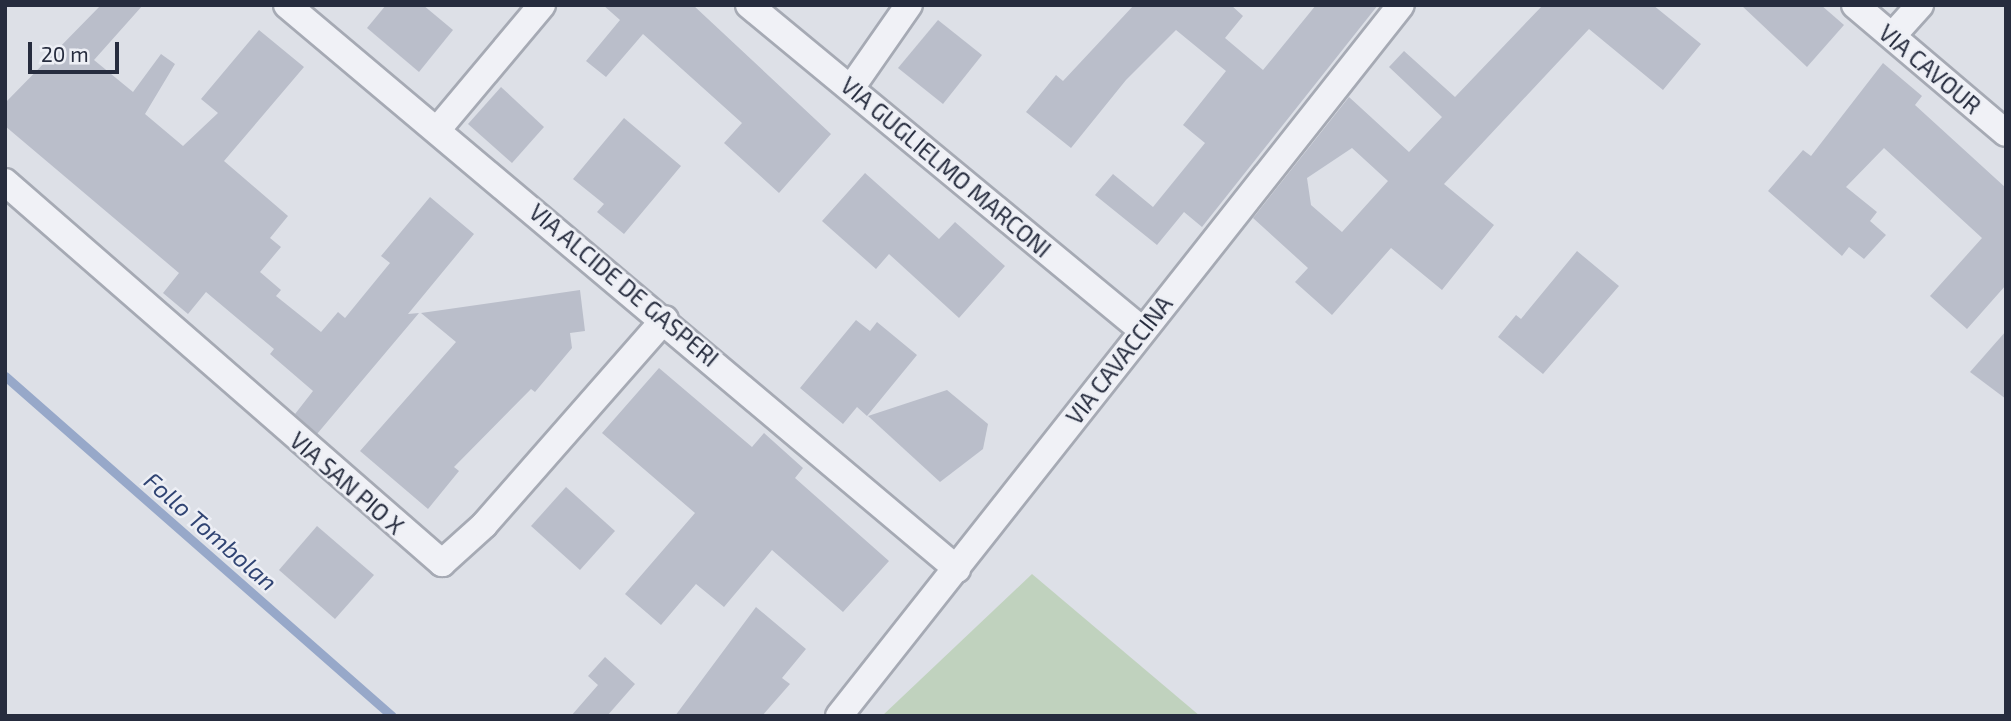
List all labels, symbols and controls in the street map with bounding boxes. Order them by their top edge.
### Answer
street label: VIA CAVOUR [1873,18,1987,120]
scale bar [32,28,122,72]
text: 20 m [41,41,89,66]
street label: VIA GUGLIELMO MARCONI [835,71,1057,263]
street label: VIA ALCIDE DE GASPERI [523,198,725,372]
street label: VIA CAVACCINA [1060,290,1178,430]
street label: VIA SAN PIO X [284,426,410,540]
water label: Follo Tombolan [139,465,283,597]

